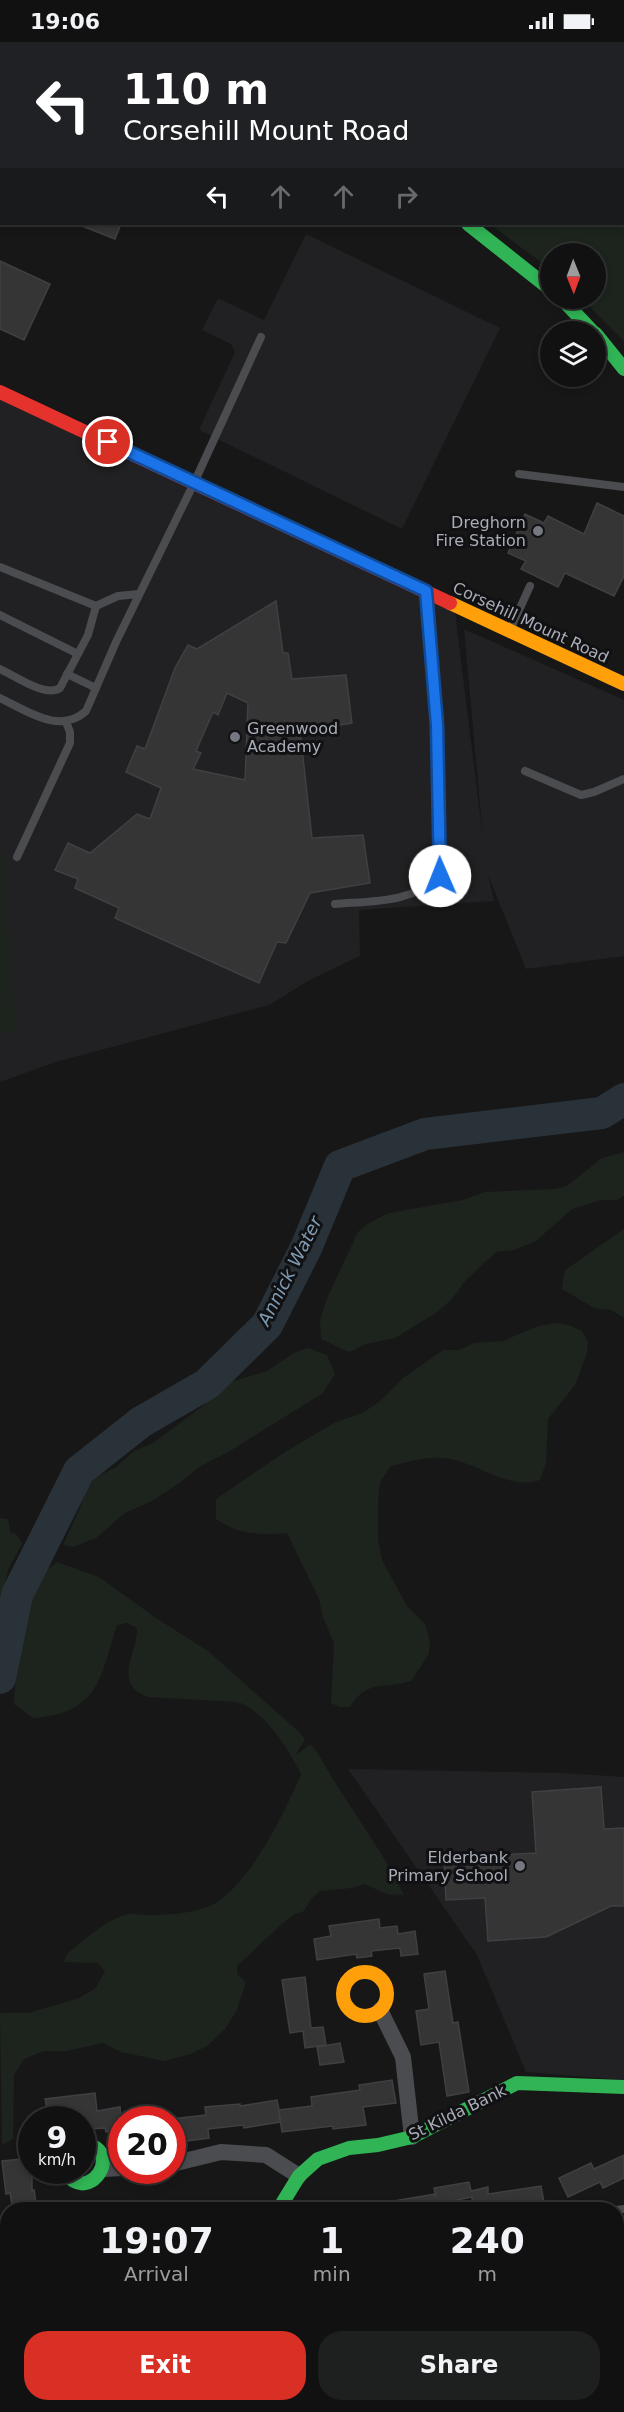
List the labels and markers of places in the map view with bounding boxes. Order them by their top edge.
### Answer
pin [82,416,133,467]
place label: Dreghorn Fire Station [435,513,526,550]
marker: Dreghorn Fire Station [531,524,545,538]
place label: Greenwood Academy [247,719,338,756]
marker: Greenwood Academy [228,730,242,744]
place label: Elderbank Primary School [388,1848,509,1885]
marker: Elderbank Primary School [513,1859,527,1873]

